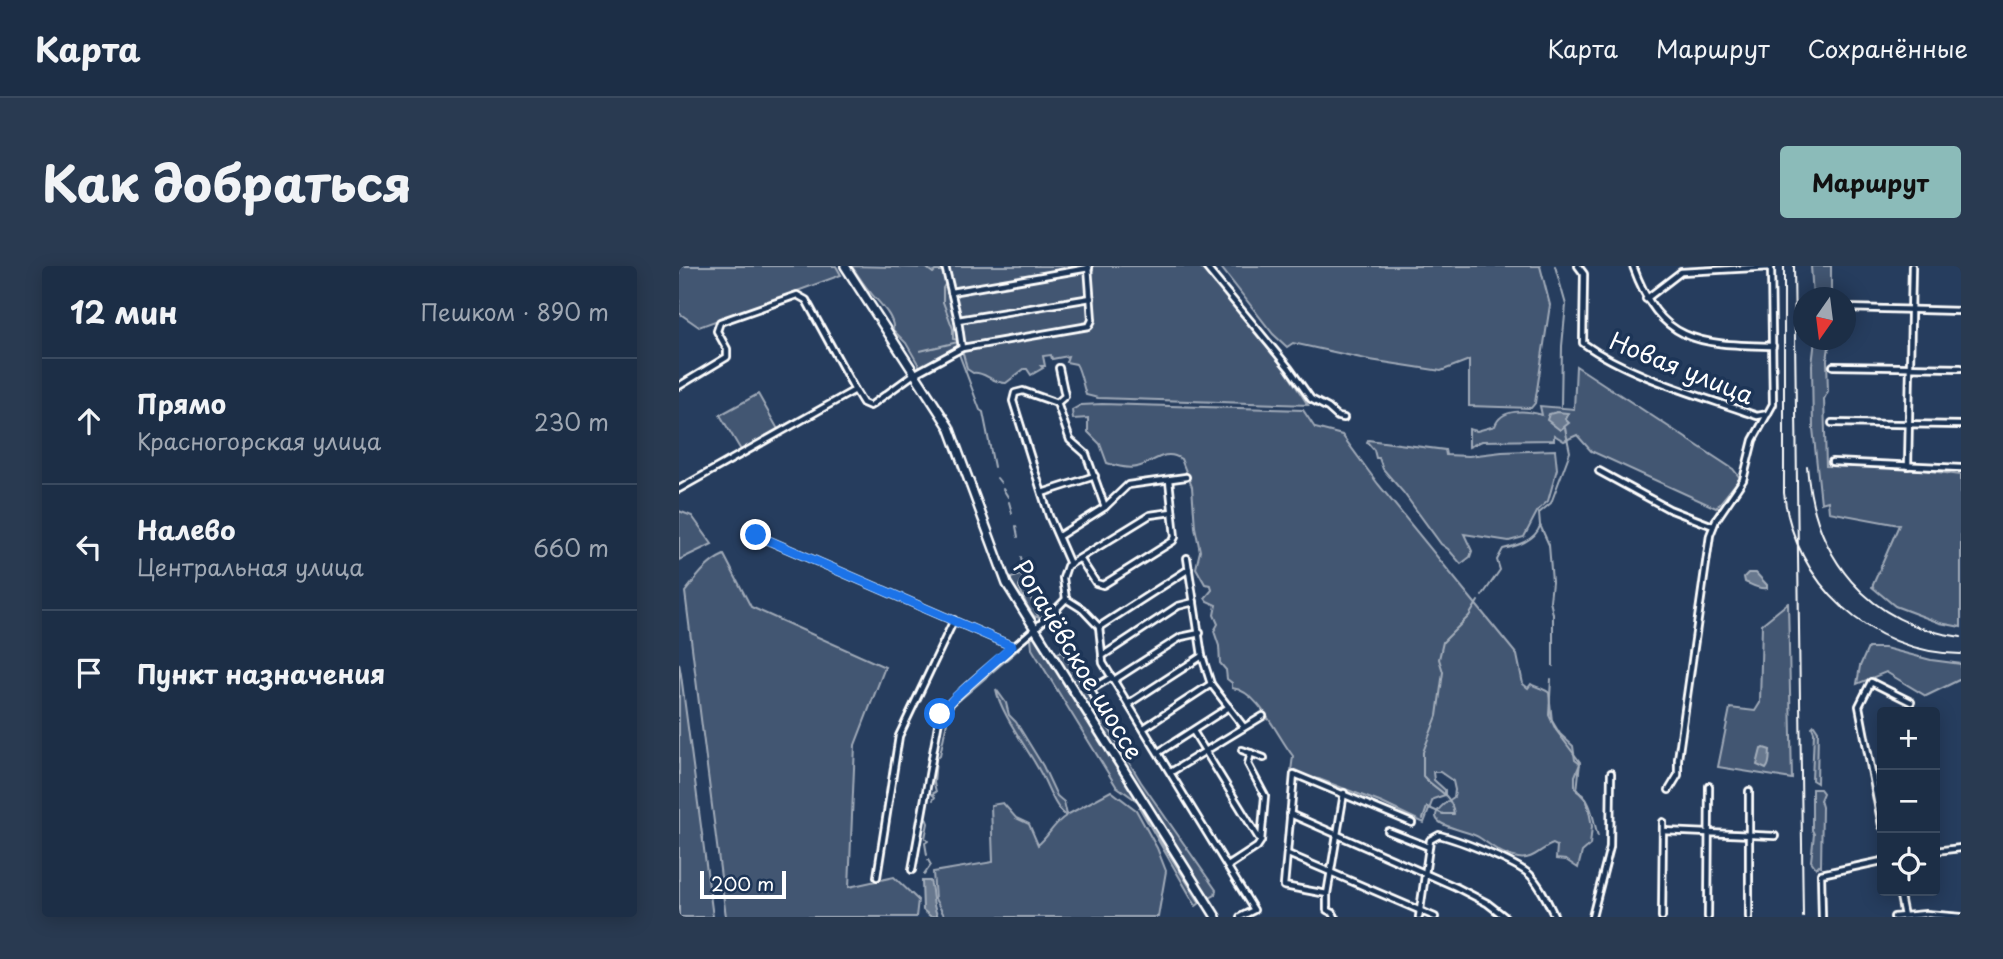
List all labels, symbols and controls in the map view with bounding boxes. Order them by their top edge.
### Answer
text: Карта [35,23,141,73]
text: Карта [1547,30,1618,66]
text: Маршрут [1656,30,1770,66]
text: Сохранённые [1808,30,1968,66]
text: Как добраться [42,145,412,219]
button: Маршрут [1780,146,1961,218]
north arrow [1793,287,1856,350]
text: 12 мин [70,289,178,334]
text: Пешком · 890 m [420,294,609,329]
street label: Новая улица [1604,322,1760,412]
text: Прямо [137,384,226,423]
icon: ahead [70,402,108,440]
text: 230 m [534,404,609,439]
text: Красногорская улица [137,423,381,458]
text: Налево [137,510,235,549]
route end [740,519,771,550]
icon: left [70,528,108,566]
text: 660 m [533,530,609,565]
text: Центральная улица [137,549,364,584]
street label: Рогачёвское шоссе [1005,552,1153,766]
icon: arrive [70,654,108,692]
text: Пункт назначения [137,654,385,693]
route start [924,698,955,729]
map controls [1877,707,1940,896]
button: + [1877,707,1940,770]
button: − [1877,770,1940,833]
button: locate [1877,833,1940,896]
scale bar [700,868,786,900]
text: 200 m [711,869,774,897]

